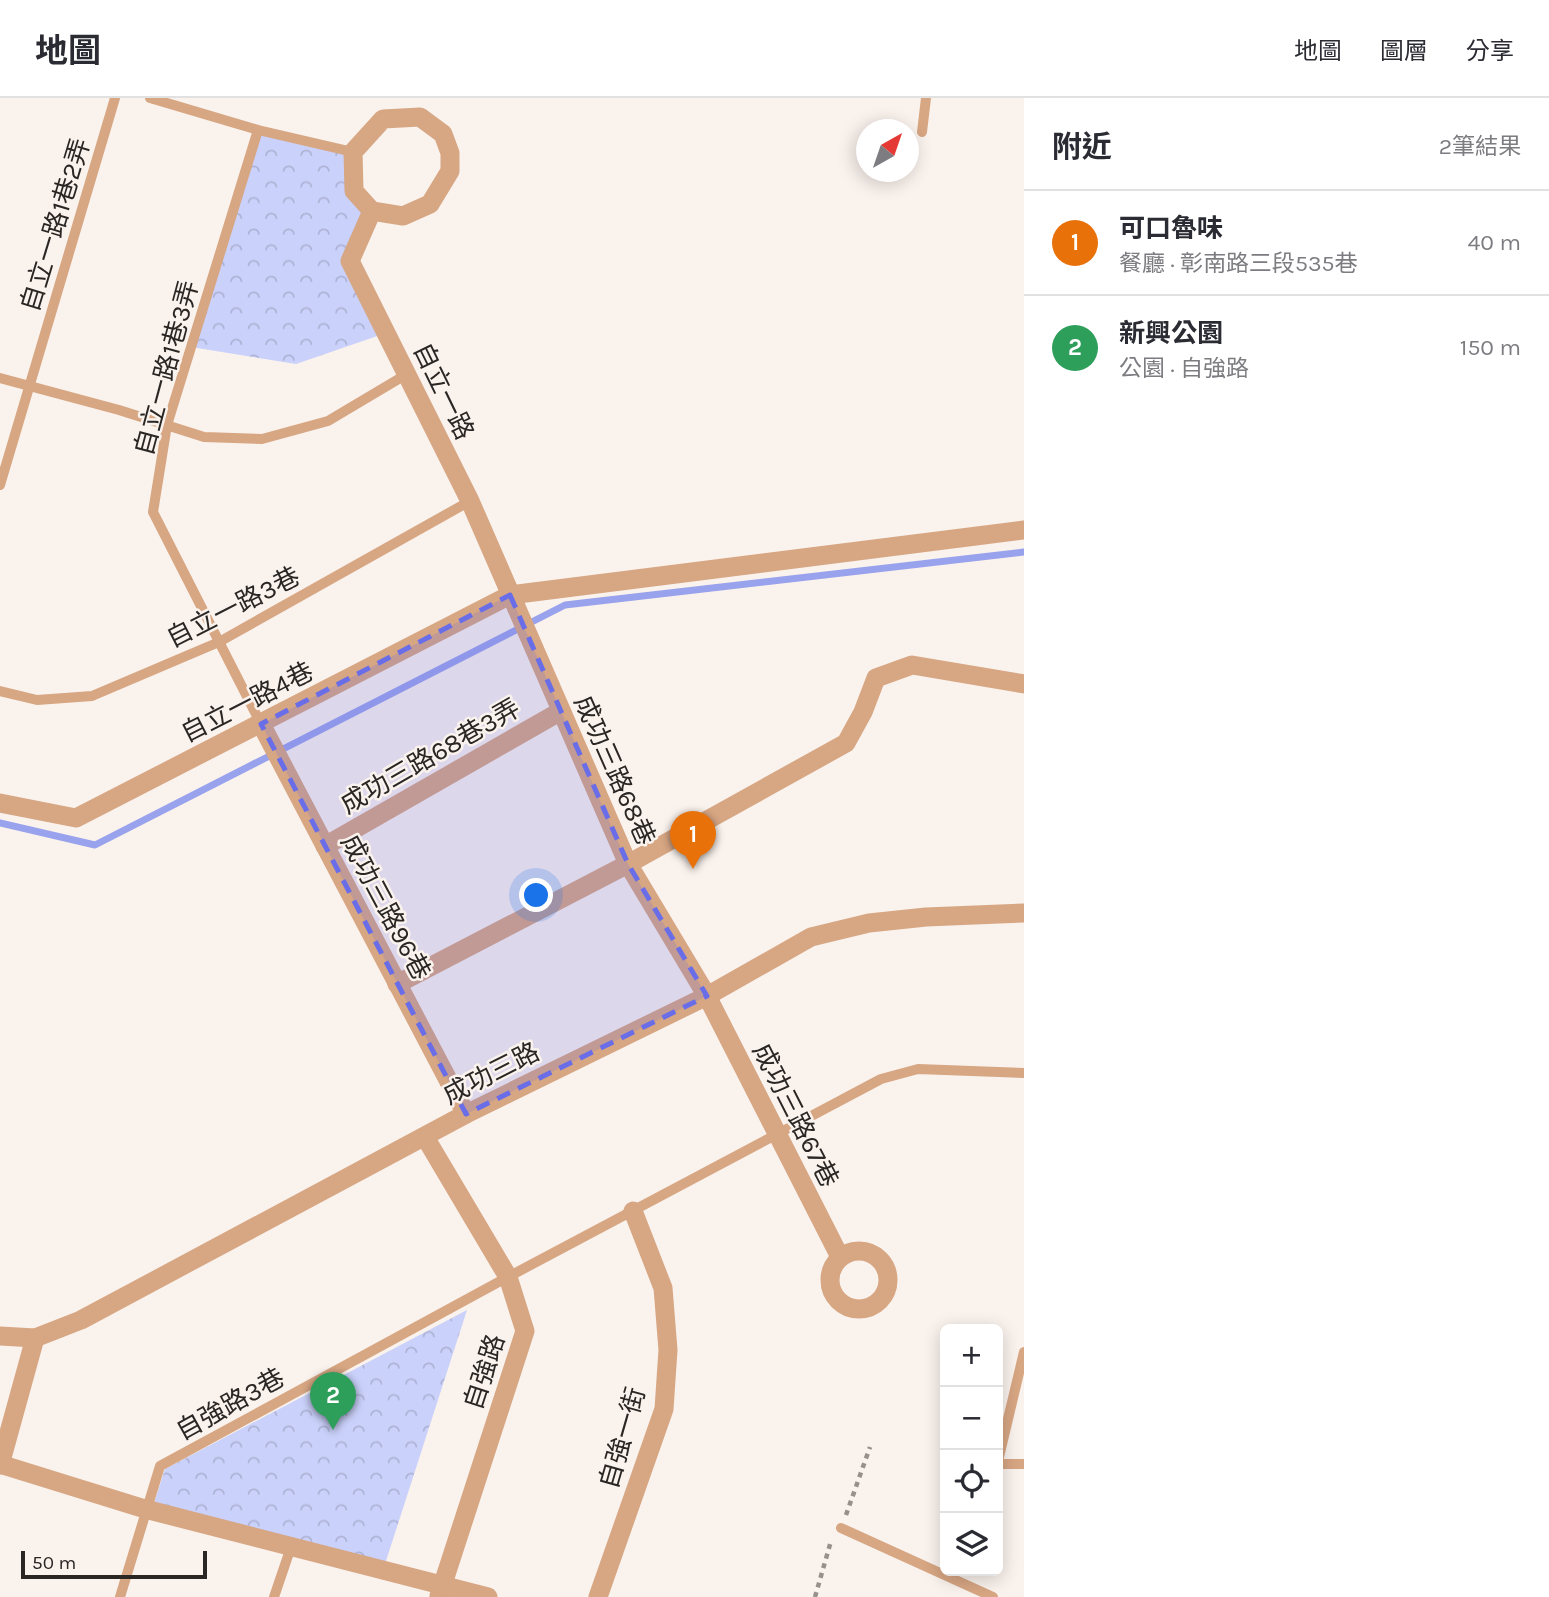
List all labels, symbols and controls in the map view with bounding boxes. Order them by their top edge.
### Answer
text: 地圖 [35,32,101,70]
text: 地圖 [1294,37,1342,65]
text: 圖層 [1380,37,1428,65]
text: 分享 [1466,37,1514,65]
north arrow [856,119,919,182]
text: 附近 [1052,129,1112,165]
text: 2筆結果 [1439,133,1521,160]
street label: 自立一路1巷2弄 [14,135,97,316]
text: 可口魯味 [1119,213,1223,244]
text: 1 [1071,229,1079,256]
text: 40 m [1468,229,1521,256]
text: 餐廳 · 彰南路三段535巷 [1119,250,1358,277]
street label: 自立一路1巷3弄 [128,277,205,459]
text: 新興公園 [1119,318,1223,349]
text: 2 [1068,334,1082,361]
text: 150 m [1460,334,1521,361]
street label: 自立一路 [407,338,480,445]
text: 公園 · 自強路 [1119,355,1249,382]
street label: 自立一路3巷 [161,561,305,654]
street label: 自立一路4巷 [176,656,319,749]
street label: 成功三路68巷 [568,690,661,850]
street label: 成功三路68巷3弄 [335,692,526,820]
pin: 1 [670,811,716,869]
street label: 成功三路96巷 [334,829,437,985]
your location [519,878,553,912]
street label: 成功三路 [438,1036,545,1111]
street label: 成功三路67巷 [746,1038,845,1192]
map controls [940,1324,1003,1576]
button: + [940,1324,1003,1387]
street label: 自強路 [458,1330,511,1414]
street label: 自強路3巷 [171,1362,290,1447]
pin: 2 [310,1372,356,1430]
street label: 自強一街 [593,1384,652,1492]
button: − [940,1387,1003,1450]
button: locate [940,1450,1003,1513]
button: layers [940,1513,1003,1576]
scale bar [21,1548,206,1580]
text: 50 m [32,1552,76,1574]

